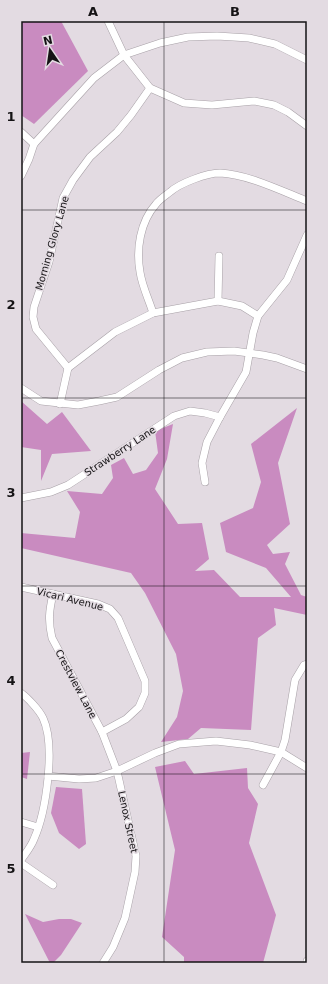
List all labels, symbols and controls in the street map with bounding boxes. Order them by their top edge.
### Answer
text: A [88,4,98,19]
text: B [230,4,240,19]
north arrow [30,30,70,70]
text: N [42,33,54,48]
text: 1 [6,109,16,124]
street label: Morning Glory Lane [33,195,71,291]
text: 2 [6,297,16,312]
street label: Strawberry Lane [82,424,158,478]
text: 3 [6,485,16,500]
street label: Vicari Avenue [36,585,104,613]
street label: Crestview Lane [53,648,99,720]
text: 4 [6,673,16,688]
street label: Lenox Street [116,790,140,854]
text: 5 [6,861,16,876]

